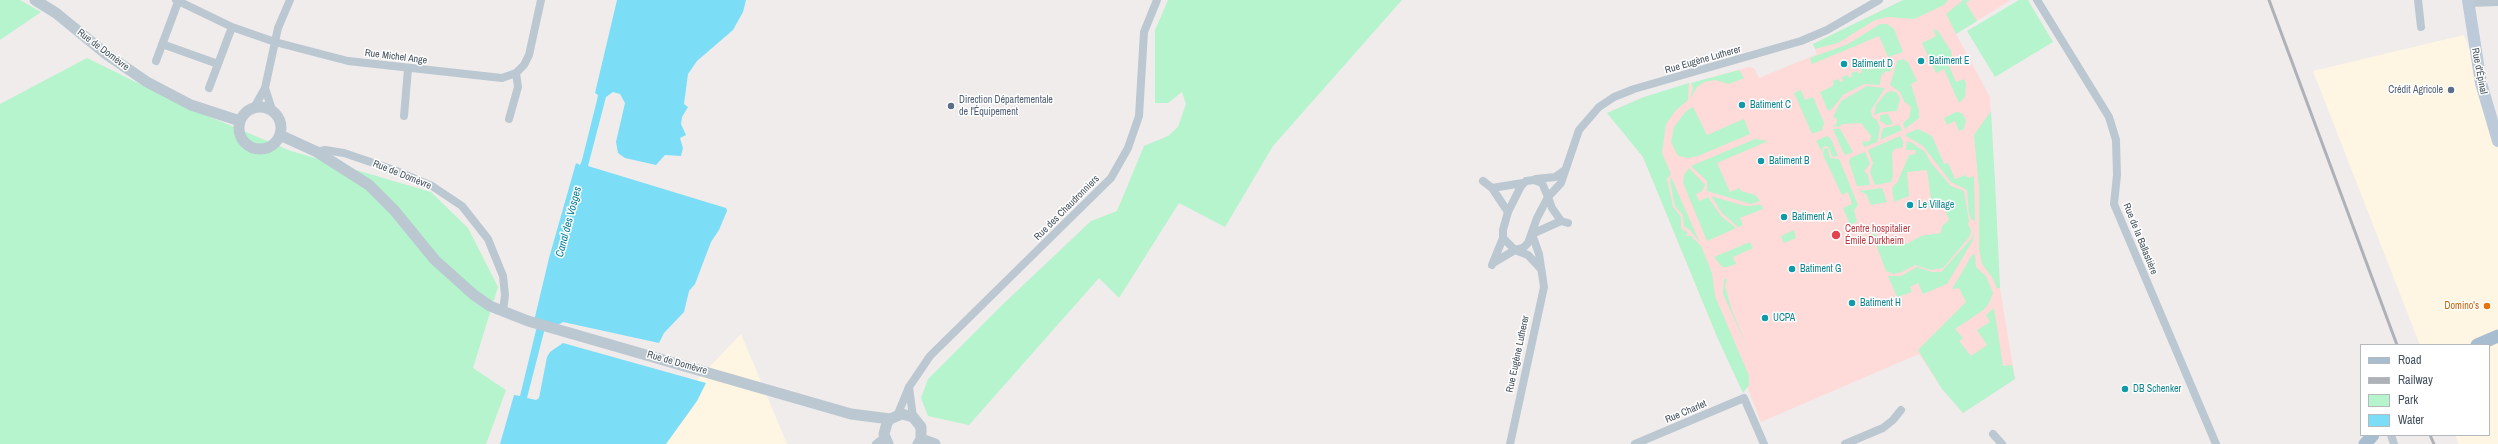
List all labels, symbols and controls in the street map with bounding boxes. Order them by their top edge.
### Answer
street label: Rue de Domèvre [75,27,131,73]
street label: Rue Eugène Lutherer [1664,43,1742,77]
street label: Rue Michel Ange [364,47,428,67]
street label: Rue d'Épinal [2469,47,2489,95]
place label: Batiment E [1929,55,1970,67]
marker: Batiment E [1916,56,1926,66]
place label: Batiment D [1852,58,1893,70]
marker: Batiment D [1839,59,1849,69]
place label: Crédit Agricole [2388,84,2443,96]
marker: Crédit Agricole [2446,85,2456,95]
place label: Direction Départementale de l'Équipement [959,94,1053,118]
place label: Batiment C [1750,99,1791,111]
marker: Batiment C [1737,100,1747,110]
marker: Direction Départementale de l'Équipement [946,101,956,111]
place label: Batiment B [1769,155,1810,167]
marker: Batiment B [1756,156,1766,166]
street label: Rue de Domèvre [371,158,433,192]
street label: Rue des Chaudronniers [1032,173,1102,243]
water label: Canal des Vosges [553,185,585,259]
place label: Le Village [1918,199,1954,211]
marker: Le Village [1905,200,1915,210]
street label: Rue de la Ballastière [2120,201,2160,277]
place label: Batiment A [1792,211,1833,223]
marker: Batiment A [1779,212,1789,222]
place label: Centre hospitalier Émile Durkheim [1845,223,1910,246]
marker: Centre hospitalier Émile Durkheim [1830,229,1842,241]
place label: Batiment G [1800,263,1841,275]
marker: Batiment G [1787,264,1797,274]
place label: Batiment H [1860,297,1901,309]
marker: Batiment H [1847,298,1857,308]
place label: Domino's [2445,300,2479,312]
marker: Domino's [2482,301,2492,311]
place label: UCPA [1773,312,1795,324]
marker: UCPA [1760,313,1770,323]
street label: Rue Eugène Lutherer [1504,314,1532,394]
legend [2360,344,2490,436]
street label: Rue de Domèvre [646,349,708,377]
text: Road [2398,352,2422,368]
text: Railway [2398,372,2433,388]
place label: DB Schenker [2133,383,2181,395]
marker: DB Schenker [2120,384,2130,394]
text: Park [2398,392,2418,408]
street label: Rue Charlet [1664,398,1708,426]
text: Water [2398,412,2424,428]

